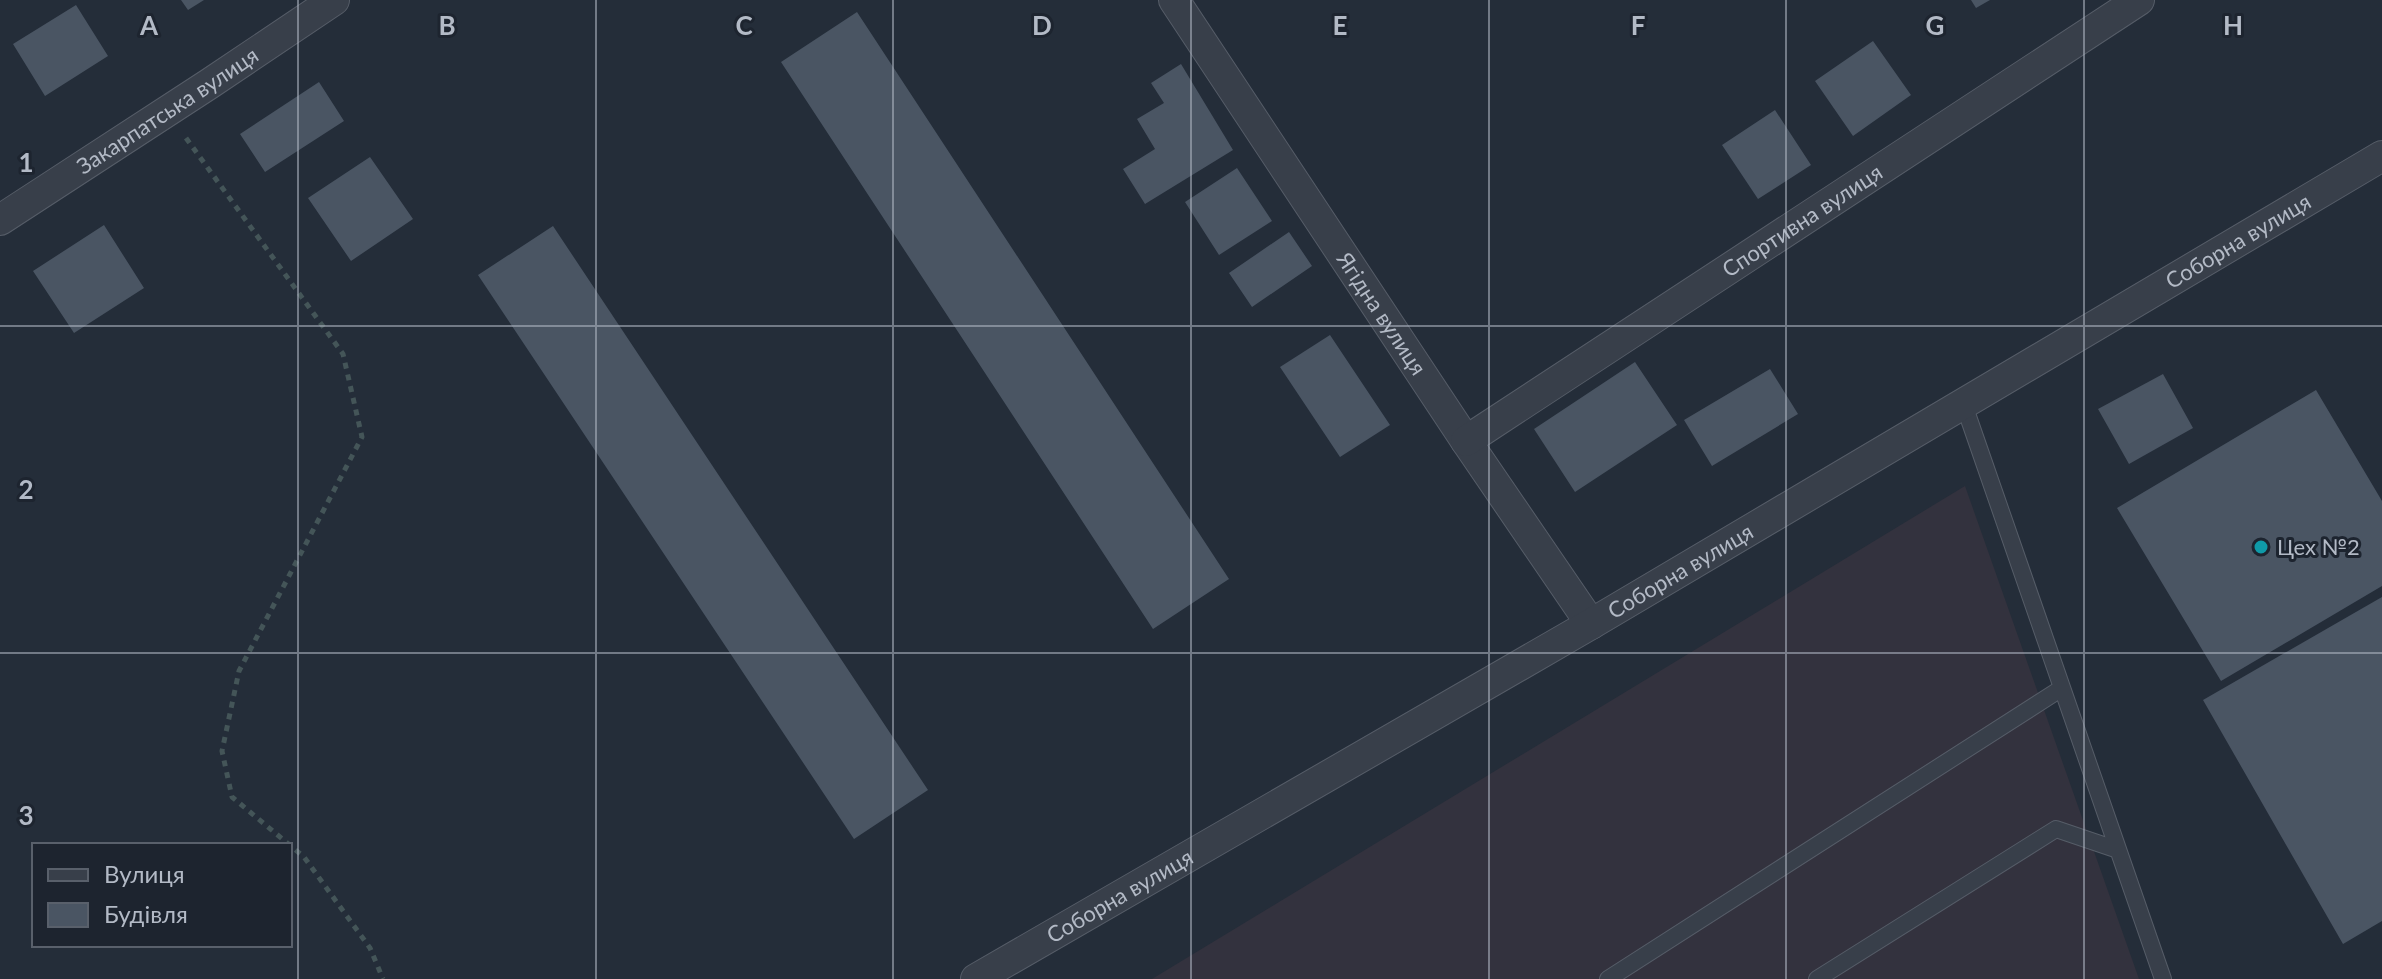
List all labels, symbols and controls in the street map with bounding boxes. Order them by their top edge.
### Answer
text: A [139,9,159,41]
text: B [438,9,456,41]
text: C [735,9,753,41]
text: D [1032,9,1052,41]
text: E [1333,9,1347,41]
text: F [1631,9,1645,41]
text: G [1926,9,1944,41]
text: H [2223,9,2243,41]
street label: Закарпатська вулиця [71,41,263,180]
text: 1 [18,146,34,178]
street label: Спортивна вулиця [1717,158,1887,282]
street label: Соборна вулиця [2160,187,2315,294]
street label: Ягідна вулиця [1331,246,1432,380]
text: 2 [18,473,34,505]
street label: Соборна вулиця [1603,517,1758,624]
place label: Цех №2 [2277,533,2360,560]
marker: Цех №2 [2252,538,2270,556]
text: 3 [18,799,34,831]
legend [32,843,292,947]
street label: Соборна вулиця [1042,843,1197,948]
text: Вулиця [104,859,185,888]
text: Будівля [104,899,188,928]

